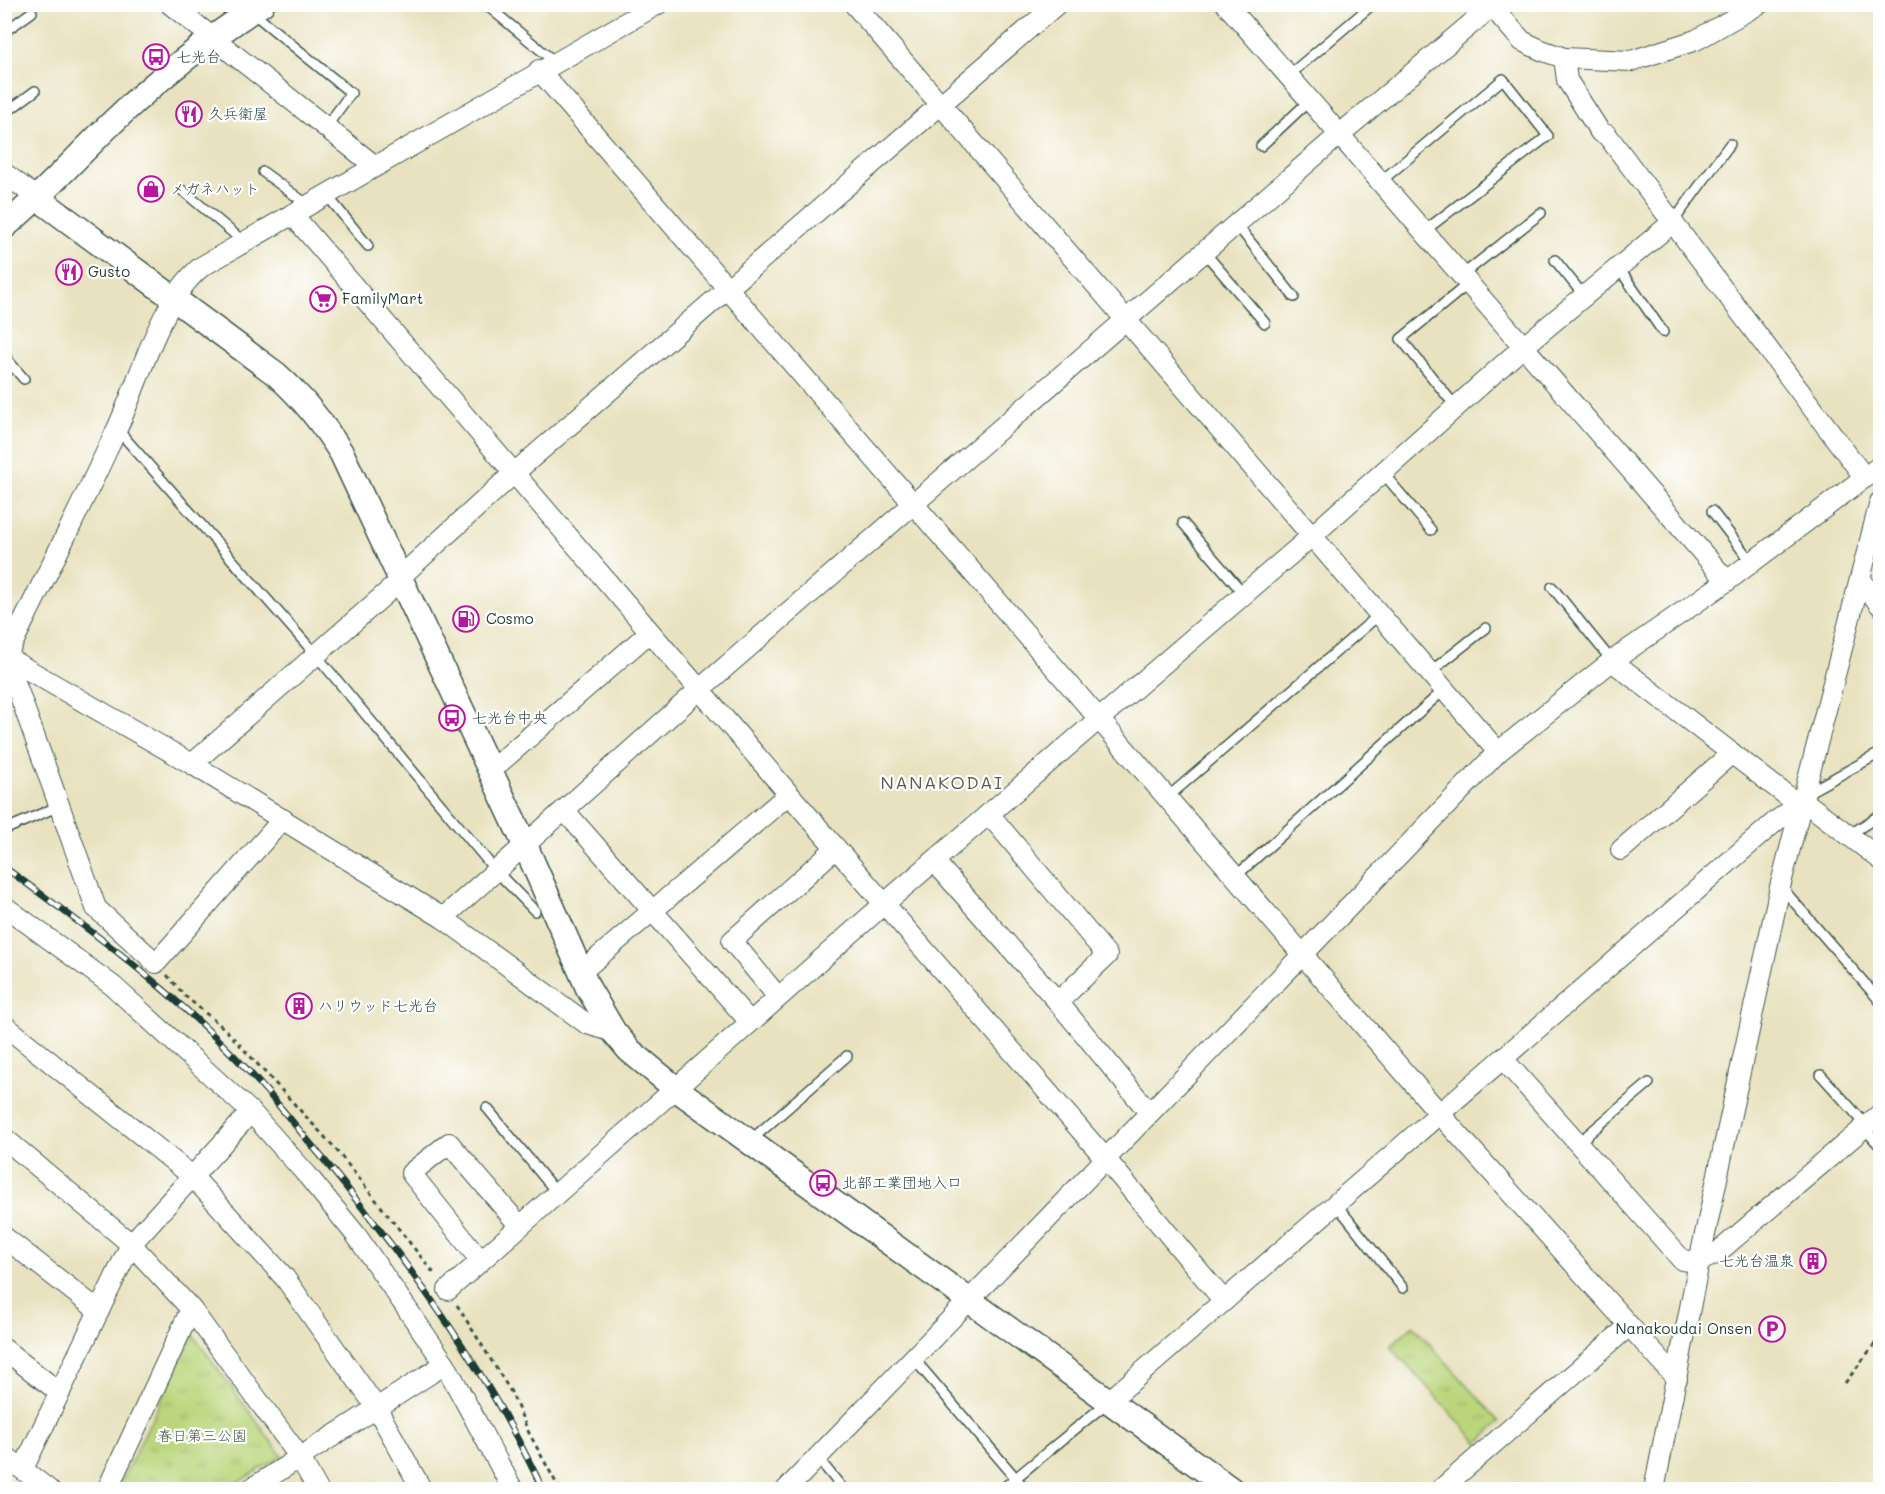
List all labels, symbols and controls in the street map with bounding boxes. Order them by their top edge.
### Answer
bus stop icon: 七光台 [141,42,171,72]
place label: 七光台 [176,46,221,66]
restaurant icon: 久兵衛屋 [174,99,204,129]
place label: 久兵衛屋 [208,103,268,123]
shop icon: メガネハット [136,174,166,204]
place label: メガネハット [170,178,260,198]
restaurant icon: Gusto [54,257,84,287]
place label: Gusto [88,261,130,281]
supermarket icon: FamilyMart [308,284,338,314]
place label: FamilyMart [342,288,423,308]
fuel station icon: Cosmo [451,604,481,634]
place label: Cosmo [486,608,534,628]
bus stop icon: 七光台中央 [437,703,467,733]
place label: 七光台中央 [472,707,547,727]
district label: NANAKODAI [881,770,1003,794]
building icon: ハリウッド七光台 [284,991,314,1021]
place label: ハリウッド七光台 [318,995,438,1015]
bus stop icon: 北部工業団地入口 [808,1168,838,1198]
place label: 北部工業団地入口 [842,1172,962,1192]
building icon: 七光台温泉 [1798,1246,1828,1276]
place label: 七光台温泉 [1719,1250,1794,1270]
parking icon: Nanakoudai Onsen [1757,1314,1787,1344]
place label: Nanakoudai Onsen [1616,1318,1752,1338]
park label: 春日第三公園 [157,1425,247,1445]

